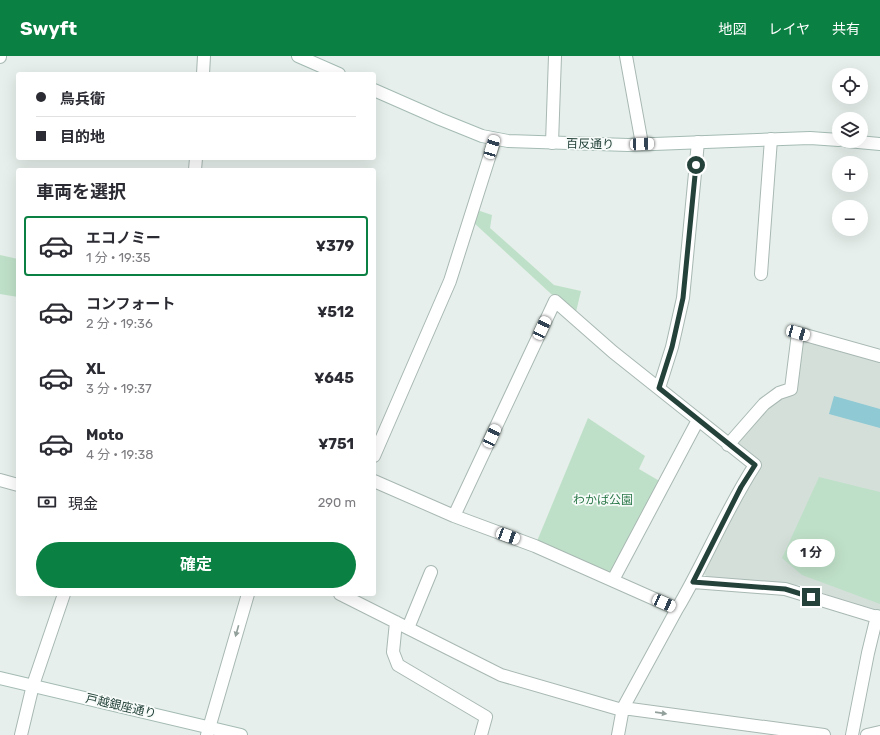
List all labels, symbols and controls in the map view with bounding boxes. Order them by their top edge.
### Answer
text: Swyft [20,17,77,40]
text: 地図 [718,21,746,38]
text: レイヤ [768,21,810,38]
text: 共有 [832,21,860,38]
map controls [832,68,868,236]
button: locate [832,68,868,104]
text: 鳥兵衛 [60,90,105,108]
button: layers [832,112,868,148]
text: 目的地 [60,128,105,146]
car [483,134,501,160]
street label: 百反通り [566,137,614,151]
car [630,138,654,150]
route start [687,156,705,174]
button: + [832,156,868,192]
text: 車両を選択 [36,181,126,203]
button: − [832,200,868,236]
icon: car [38,228,74,264]
text: エコノミー [86,229,161,247]
text: ¥379 [316,237,354,255]
text: 1 分 · 19:35 [86,250,151,265]
icon: car [38,294,74,330]
text: コンフォート [86,295,176,313]
text: ¥512 [317,303,354,321]
car [531,315,553,341]
text: 2 分 · 19:36 [86,316,153,331]
car [785,324,811,342]
icon: car [38,360,74,396]
text: XL [86,360,105,378]
text: ¥645 [314,369,354,387]
text: 3 分 · 19:37 [86,381,152,396]
car [481,423,503,449]
icon: car [38,426,74,462]
text: Moto [86,426,124,444]
text: ¥751 [318,435,354,453]
text: 4 分 · 19:38 [86,447,154,462]
icon: cash [36,491,58,513]
park label: わかば公園 [573,493,633,507]
text: 現金 [68,495,98,513]
text: 290 m [318,495,356,510]
car [495,526,521,546]
callout: 1 分 [787,539,835,567]
button: 確定 [36,542,356,588]
text: 1 分 [800,545,822,560]
route end [802,588,820,606]
car [651,593,677,613]
one-way arrow [234,626,240,638]
street label: 戸越銀座通り [84,691,158,721]
one-way arrow [655,710,667,716]

